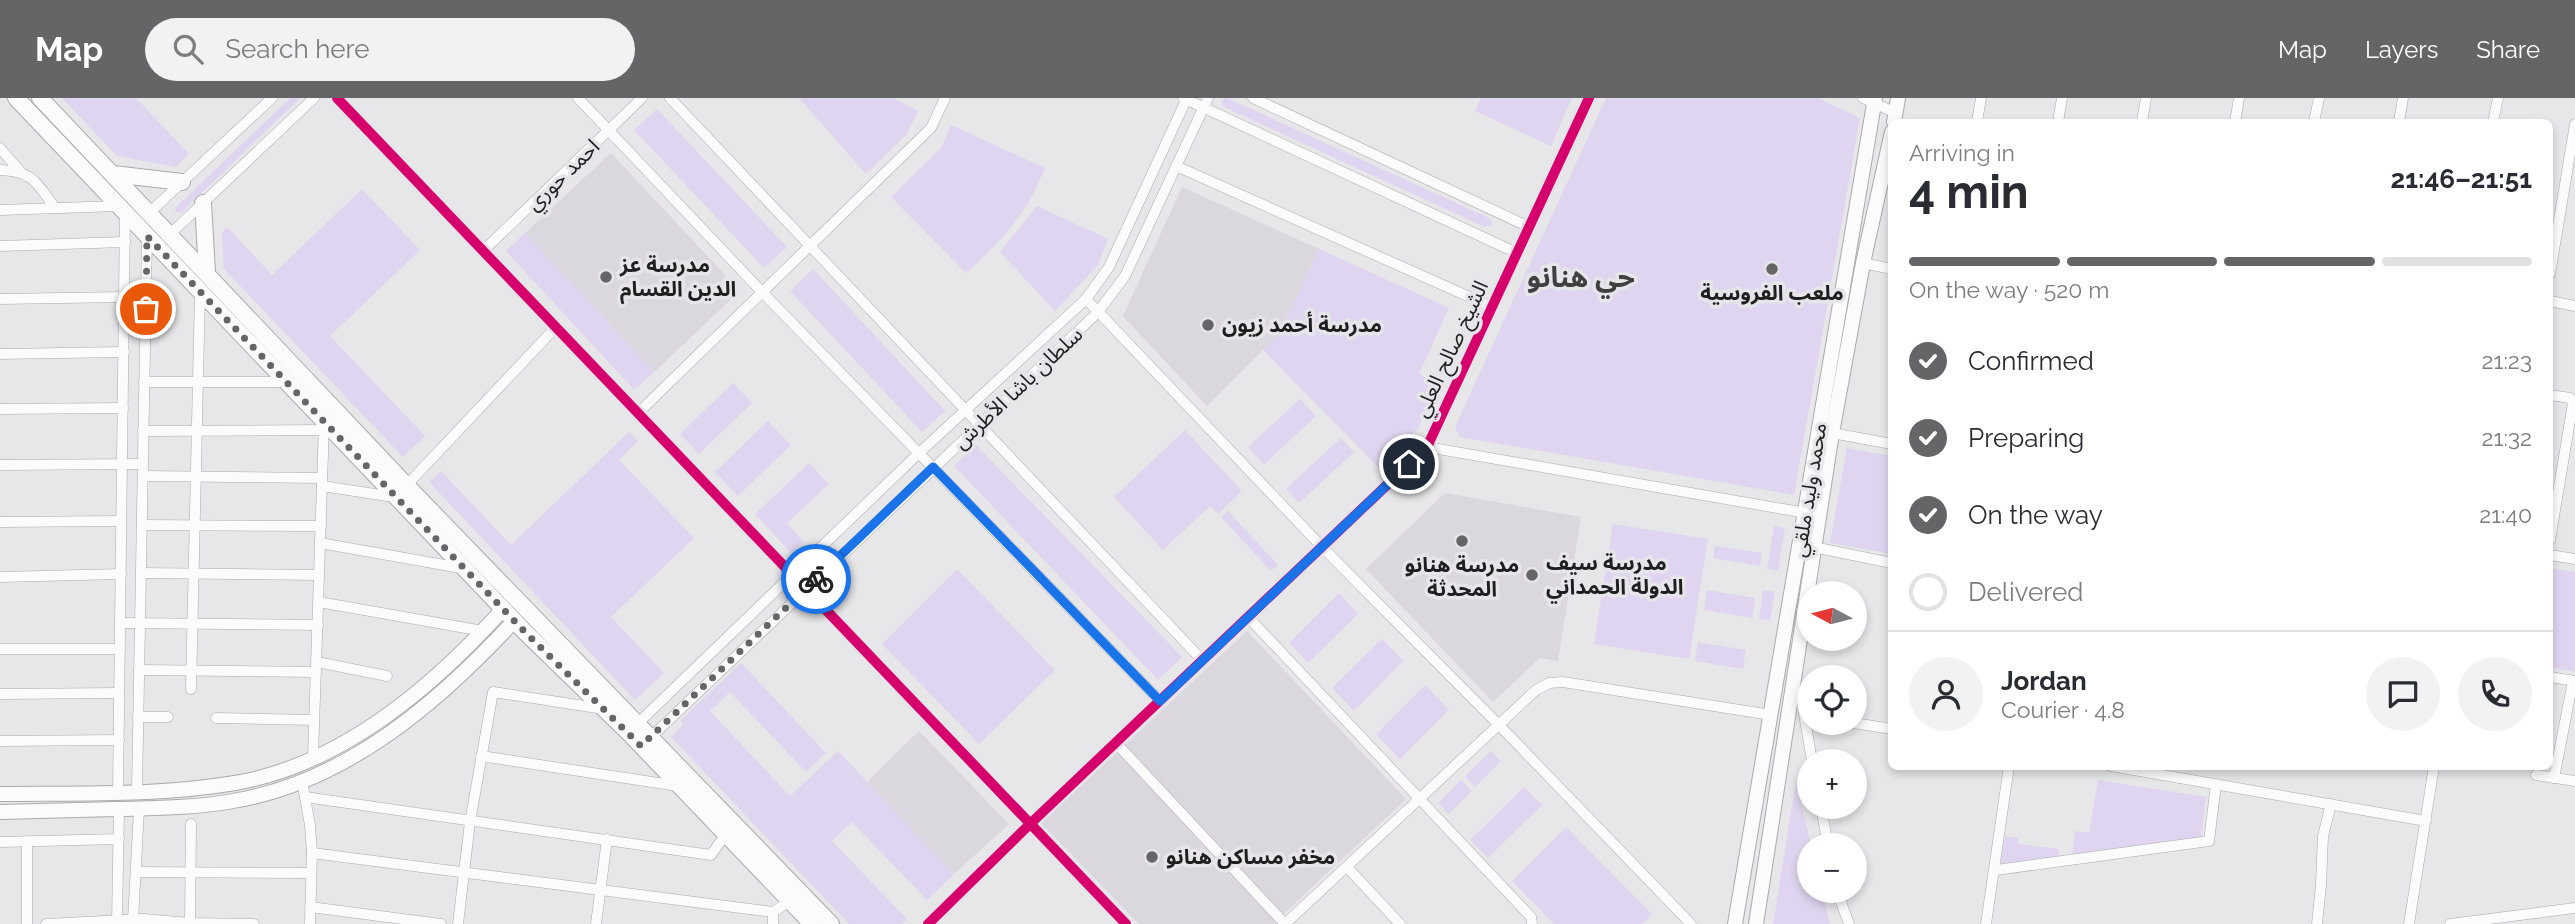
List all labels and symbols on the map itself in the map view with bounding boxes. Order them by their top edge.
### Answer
street label: احمد حوري [521,134,607,218]
place label: مدرسة عز الدين القسام [619,252,736,305]
district label: حي هنانو [1527,261,1635,299]
marker: ملعب الفروسية [1764,261,1780,277]
marker: مدرسة عز الدين القسام [598,269,614,285]
street label: الشيخ صالح العلي [1408,277,1497,423]
pin [116,279,176,339]
place label: ملعب الفروسية [1700,280,1844,305]
place label: مدرسة أحمد زيون [1222,311,1382,337]
marker: مدرسة أحمد زيون [1200,317,1216,333]
street label: سلطان باشا الأطرش [948,321,1088,454]
street label: محمد وليد ملقي [1786,421,1835,559]
pin [1379,434,1439,494]
marker: مدرسة هنانو المحدثة [1454,533,1470,549]
courier [781,544,851,614]
place label: مدرسة سيف الدولة الحمداني [1546,550,1683,604]
place label: مدرسة هنانو المحدثة [1405,552,1519,601]
marker: مدرسة سيف الدولة الحمداني [1524,567,1540,583]
north arrow [1797,581,1867,651]
place label: مخفر مساكن هنانو [1166,844,1335,869]
marker: مخفر مساكن هنانو [1144,849,1160,865]

